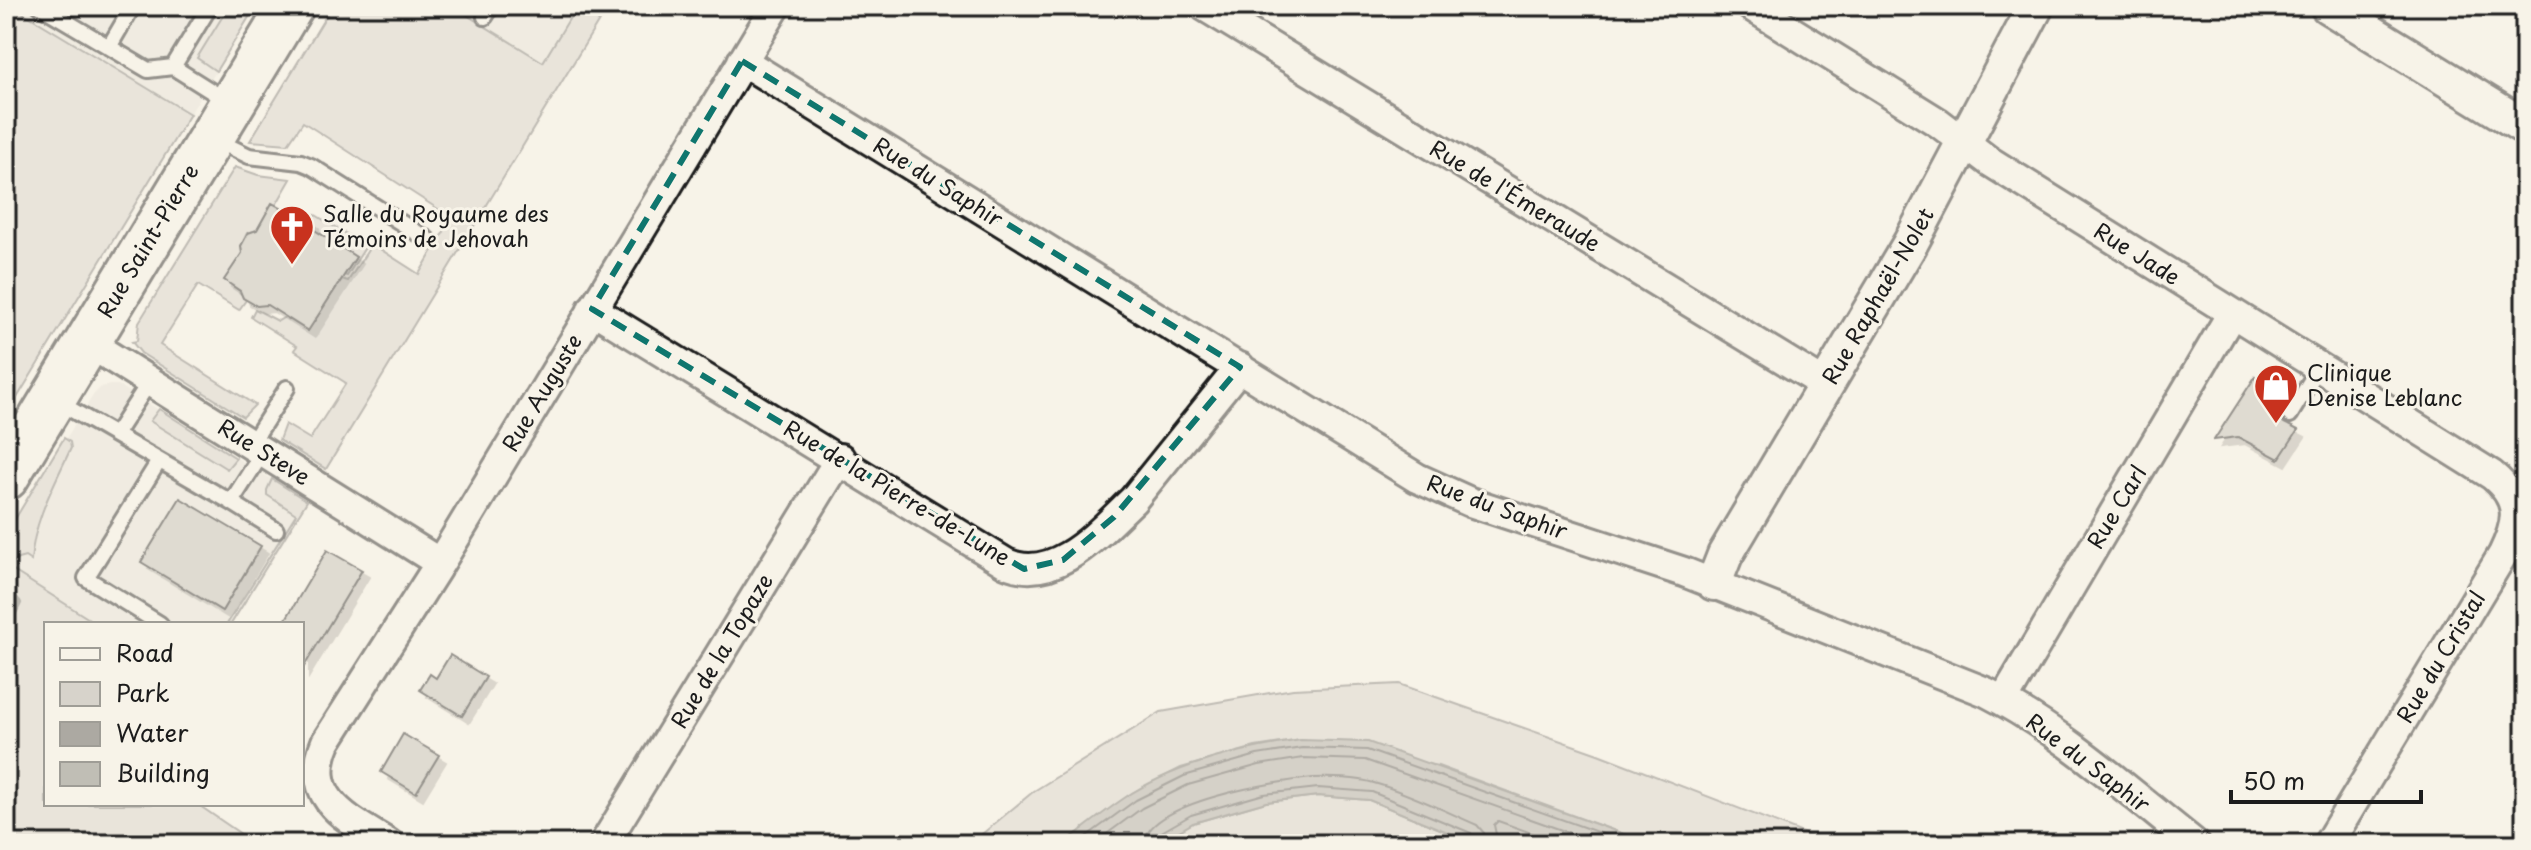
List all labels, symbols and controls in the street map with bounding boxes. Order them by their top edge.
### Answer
street label: Rue du Saphir [867,128,1010,234]
street label: Rue de l'Émeraude [1424,131,1607,259]
street label: Rue Saint-Pierre [88,157,206,324]
place label: Salle du Royaume des Témoins de Jehovah [323,196,549,254]
street label: Rue Raphaël-Nolet [1813,201,1941,390]
church icon: Salle du Royaume des Témoins de Jehovah [268,203,316,266]
street label: Rue Jade [2088,213,2187,292]
street label: Rue Auguste [493,327,589,457]
place label: Clinique Denise Leblanc [2307,355,2462,413]
shop icon: Clinique Denise Leblanc [2252,362,2300,425]
street label: Rue Steve [212,409,317,492]
street label: Rue de la Pierre-de-Lune [778,411,1017,573]
street label: Rue Carl [2078,458,2154,554]
street label: Rue du Saphir [1423,465,1573,546]
street label: Rue de la Topaze [661,567,780,734]
street label: Rue du Cristal [2387,584,2492,729]
legend [44,622,304,806]
text: Road [116,634,174,670]
text: Park [116,674,170,710]
street label: Rue du Saphir [2020,704,2158,819]
text: Water [116,714,189,750]
text: Building [116,754,210,790]
scale bar [2231,754,2421,804]
text: 50 m [2243,762,2305,798]

